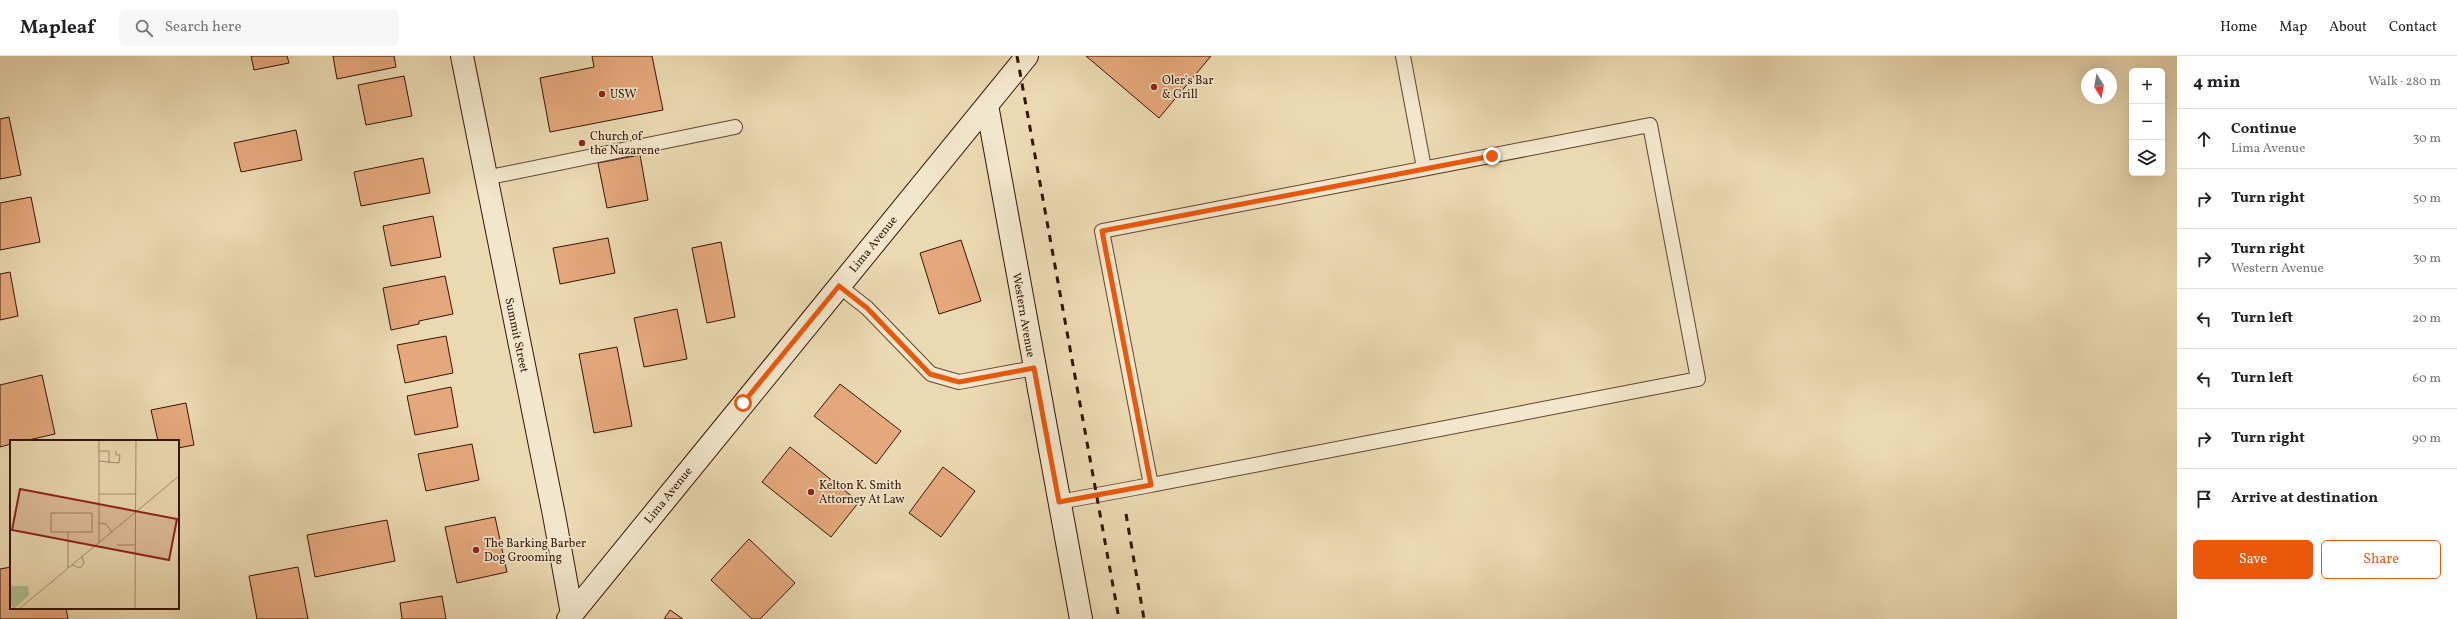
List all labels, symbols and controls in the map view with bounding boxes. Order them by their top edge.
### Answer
search box [119,10,399,46]
text: Mapleaf [20,15,95,41]
icon: search [133,17,155,39]
text: Search here [165,17,242,38]
text: Home [2220,18,2257,37]
text: Map [2279,18,2307,37]
text: About [2329,18,2367,37]
text: Contact [2389,18,2437,37]
north arrow [2081,68,2117,104]
map controls [2129,68,2165,176]
button: + [2129,68,2165,104]
text: 4 min [2193,71,2240,94]
place label: Oler's Bar & Grill [1162,73,1213,103]
text: Walk · 280 m [2368,73,2441,91]
marker: Oler's Bar & Grill [1149,82,1159,92]
place label: USW [610,87,637,103]
marker: USW [597,89,607,99]
button: − [2129,104,2165,140]
text: Continue [2231,119,2296,140]
icon: ahead [2193,128,2215,150]
place label: Church of the Nazarene [590,129,660,159]
text: 30 m [2413,130,2441,148]
marker: Church of the Nazarene [577,138,587,148]
button: layers [2129,140,2165,176]
text: Lima Avenue [2231,140,2305,158]
route end [1483,147,1501,165]
icon: right [2193,188,2215,210]
text: Turn right [2231,188,2305,209]
text: 50 m [2413,190,2441,208]
street label: Lima Avenue [846,213,902,276]
text: Turn right [2231,239,2305,260]
icon: right [2193,248,2215,270]
text: 30 m [2413,250,2441,268]
text: Western Avenue [2231,260,2324,278]
street label: Western Avenue [1008,272,1038,359]
street label: Summit Street [500,296,532,374]
icon: left [2193,308,2215,330]
text: Turn left [2231,308,2293,329]
text: 20 m [2412,310,2441,328]
icon: left [2193,368,2215,390]
text: Turn left [2231,368,2293,389]
text: 60 m [2413,370,2441,388]
route start [734,394,752,412]
icon: right [2193,428,2215,450]
text: Turn right [2231,428,2305,449]
text: 90 m [2412,430,2441,448]
inset map [10,440,179,609]
street label: Lima Avenue [641,464,697,527]
place label: Kelton K. Smith Attorney At Law [819,478,905,508]
marker: Kelton K. Smith Attorney At Law [806,487,816,497]
icon: arrive [2193,488,2215,510]
text: Arrive at destination [2231,488,2378,509]
place label: The Barking Barber Dog Grooming [484,536,586,566]
button: Save [2193,540,2313,579]
button: Share [2321,540,2441,579]
marker: The Barking Barber Dog Grooming [471,545,481,555]

